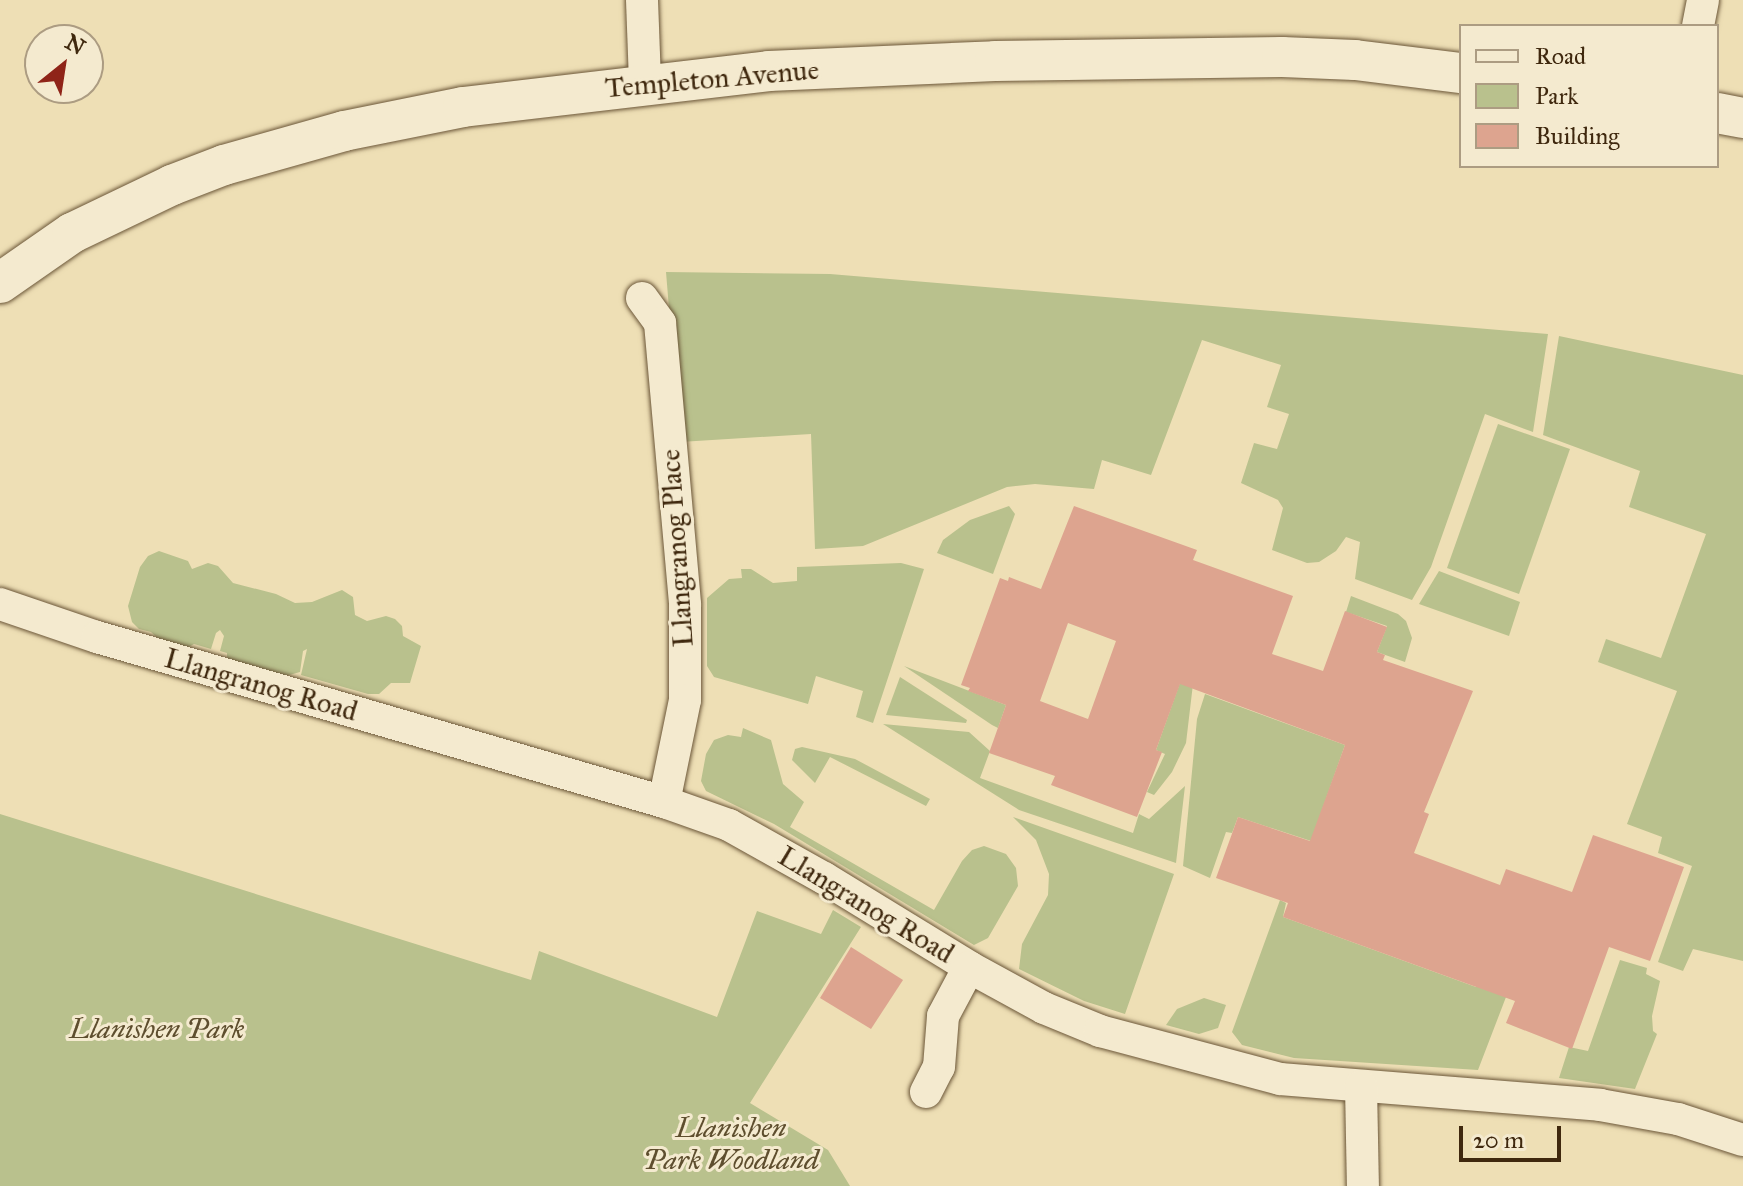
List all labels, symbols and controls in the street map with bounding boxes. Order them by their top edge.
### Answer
north arrow [24,24,104,104]
legend [1459,24,1719,168]
text: N [60,28,90,61]
text: Road [1535,41,1586,71]
street label: Templeton Avenue [604,53,820,105]
text: Park [1535,81,1578,111]
text: Building [1535,121,1620,151]
street label: Llangranog Place [653,448,701,648]
street label: Llangranog Road [161,641,361,729]
street label: Llangranog Road [772,839,960,971]
park label: Llanishen Park [70,1012,244,1046]
scale bar [1463,1110,1565,1160]
park label: Llanishen Park Woodland [643,1111,819,1177]
text: 20 m [1473,1125,1524,1155]

